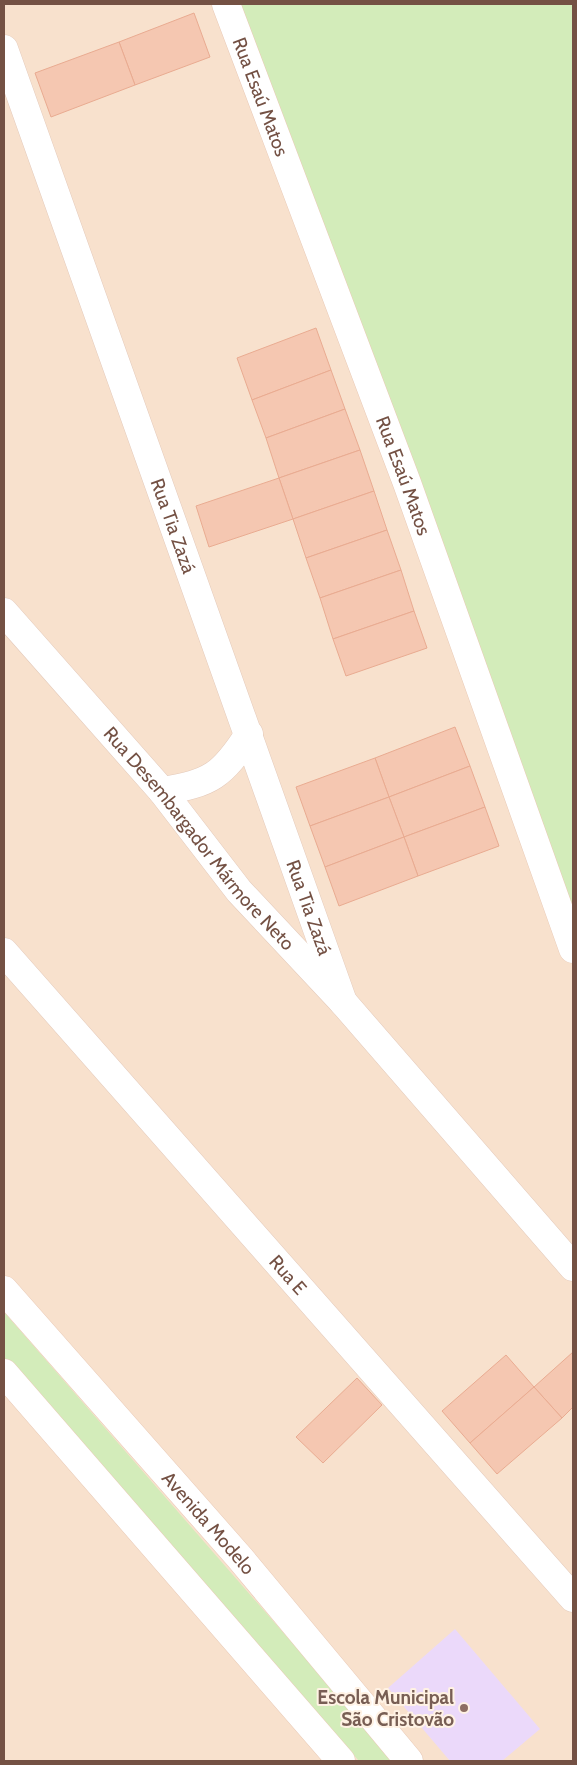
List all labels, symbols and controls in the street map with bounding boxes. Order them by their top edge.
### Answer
street label: Rua Esaú Matos [228,34,293,160]
street label: Rua Esaú Matos [371,413,436,539]
street label: Rua Tia Zazá [146,475,201,577]
street label: Rua Desembargador Mármore Neto [99,722,299,955]
street label: Rua Tia Zazá [281,857,336,958]
street label: Rua E [264,1250,311,1300]
street label: Avenida Modelo [157,1467,260,1579]
place label: Escola Municipal São Cristovão [317,1686,454,1731]
marker: Escola Municipal São Cristovão [458,1702,470,1714]

